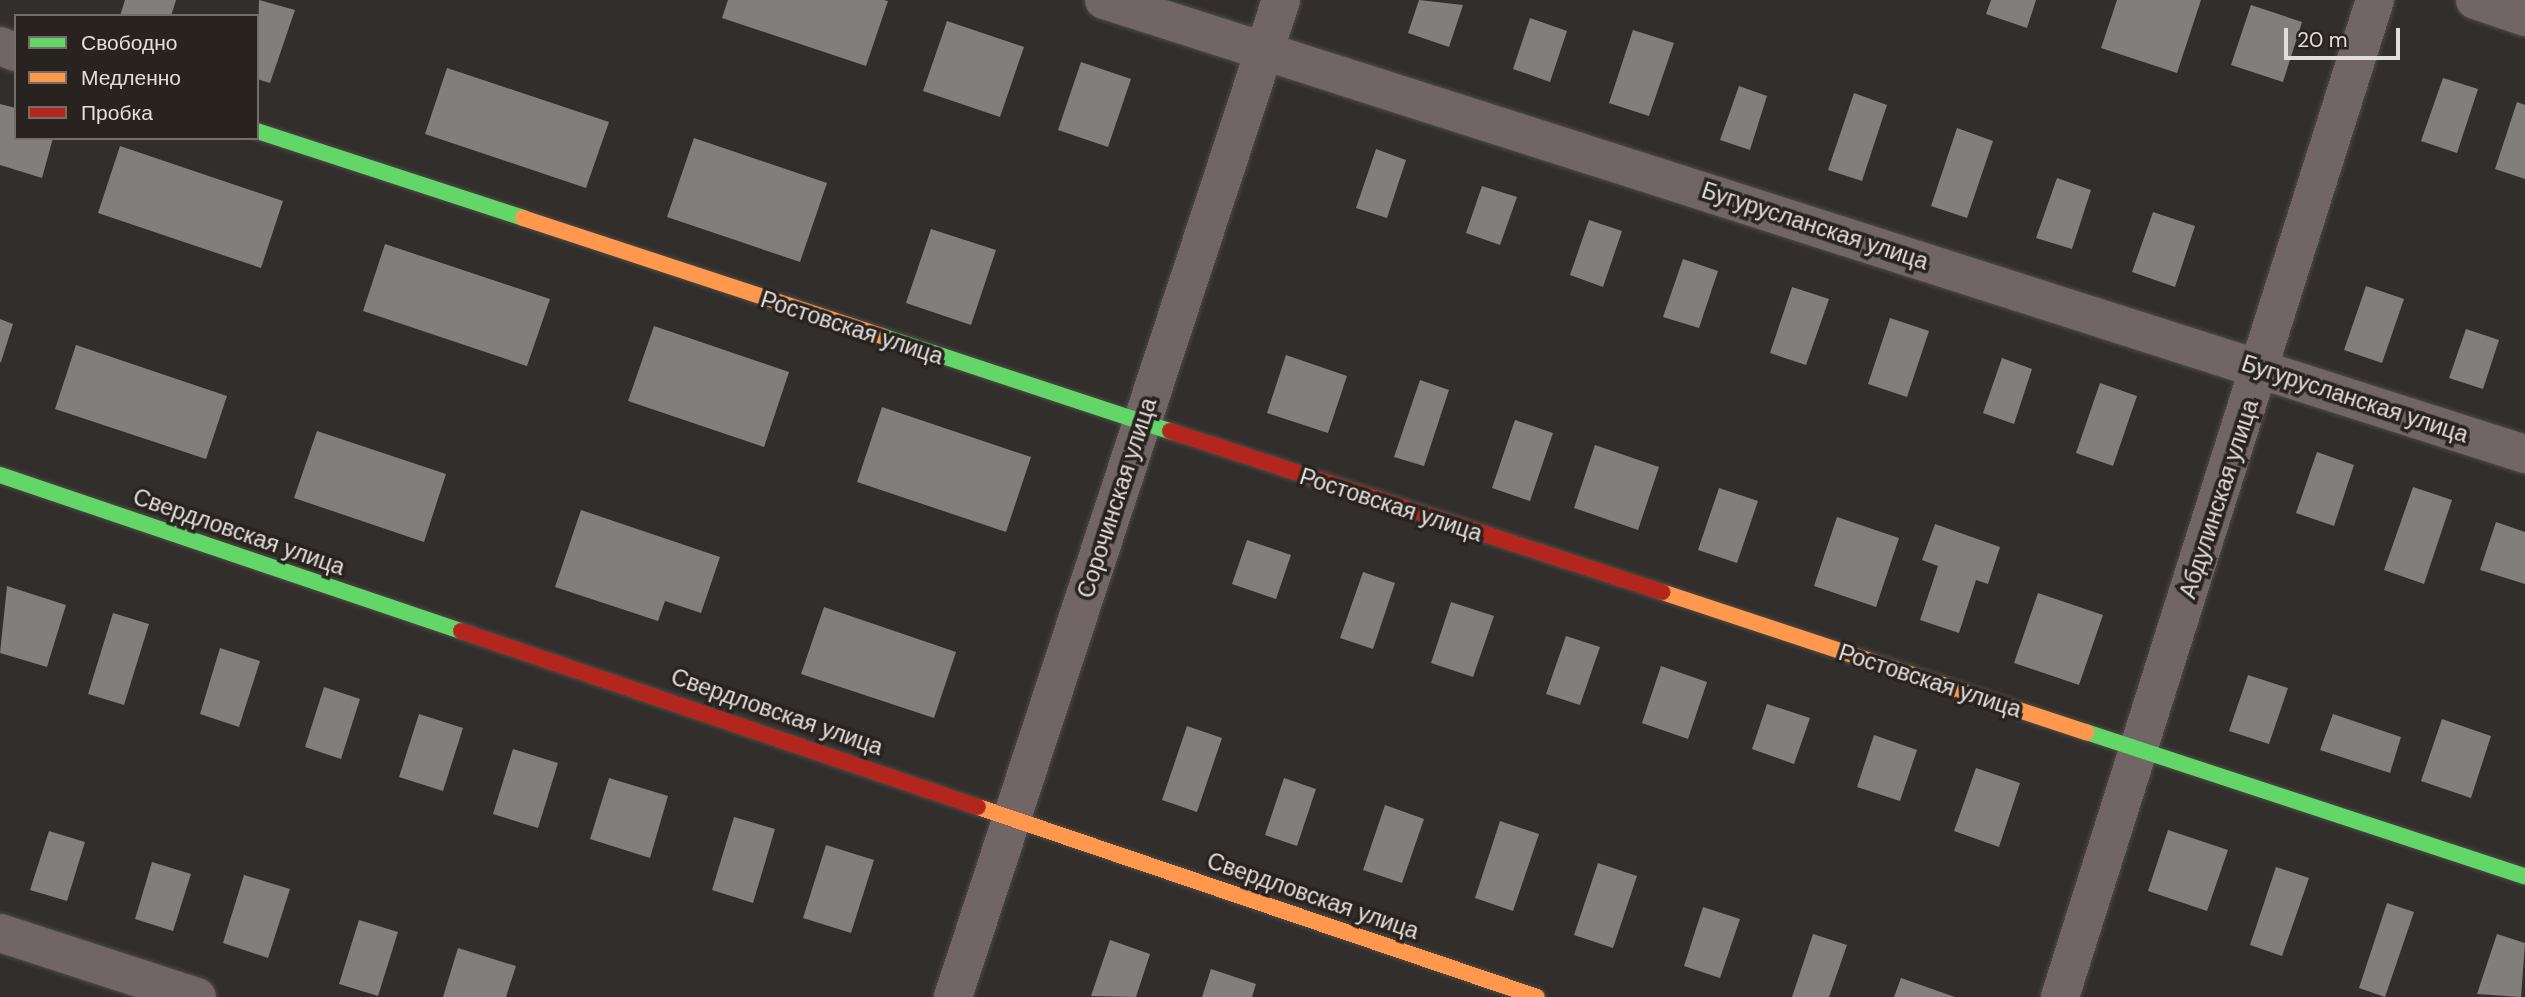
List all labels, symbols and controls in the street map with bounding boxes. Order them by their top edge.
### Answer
legend [14,14,259,140]
scale bar [2287,14,2402,58]
text: 20 m [2297,26,2348,54]
text: Свободно [81,29,178,57]
text: Медленно [81,64,181,92]
text: Пробка [81,99,153,127]
street label: Бугурусланская улица [1698,176,1932,276]
street label: Ростовская улица [757,285,947,371]
street label: Бугурусланская улица [2238,349,2472,449]
street label: Сорочинская улица [1072,395,1162,601]
street label: Абдулинская улица [2174,396,2264,602]
street label: Ростовская улица [1296,462,1486,548]
street label: Свердловская улица [129,483,349,581]
street label: Ростовская улица [1835,638,2025,724]
street label: Свердловская улица [667,663,887,761]
street label: Свердловская улица [1203,847,1423,945]

